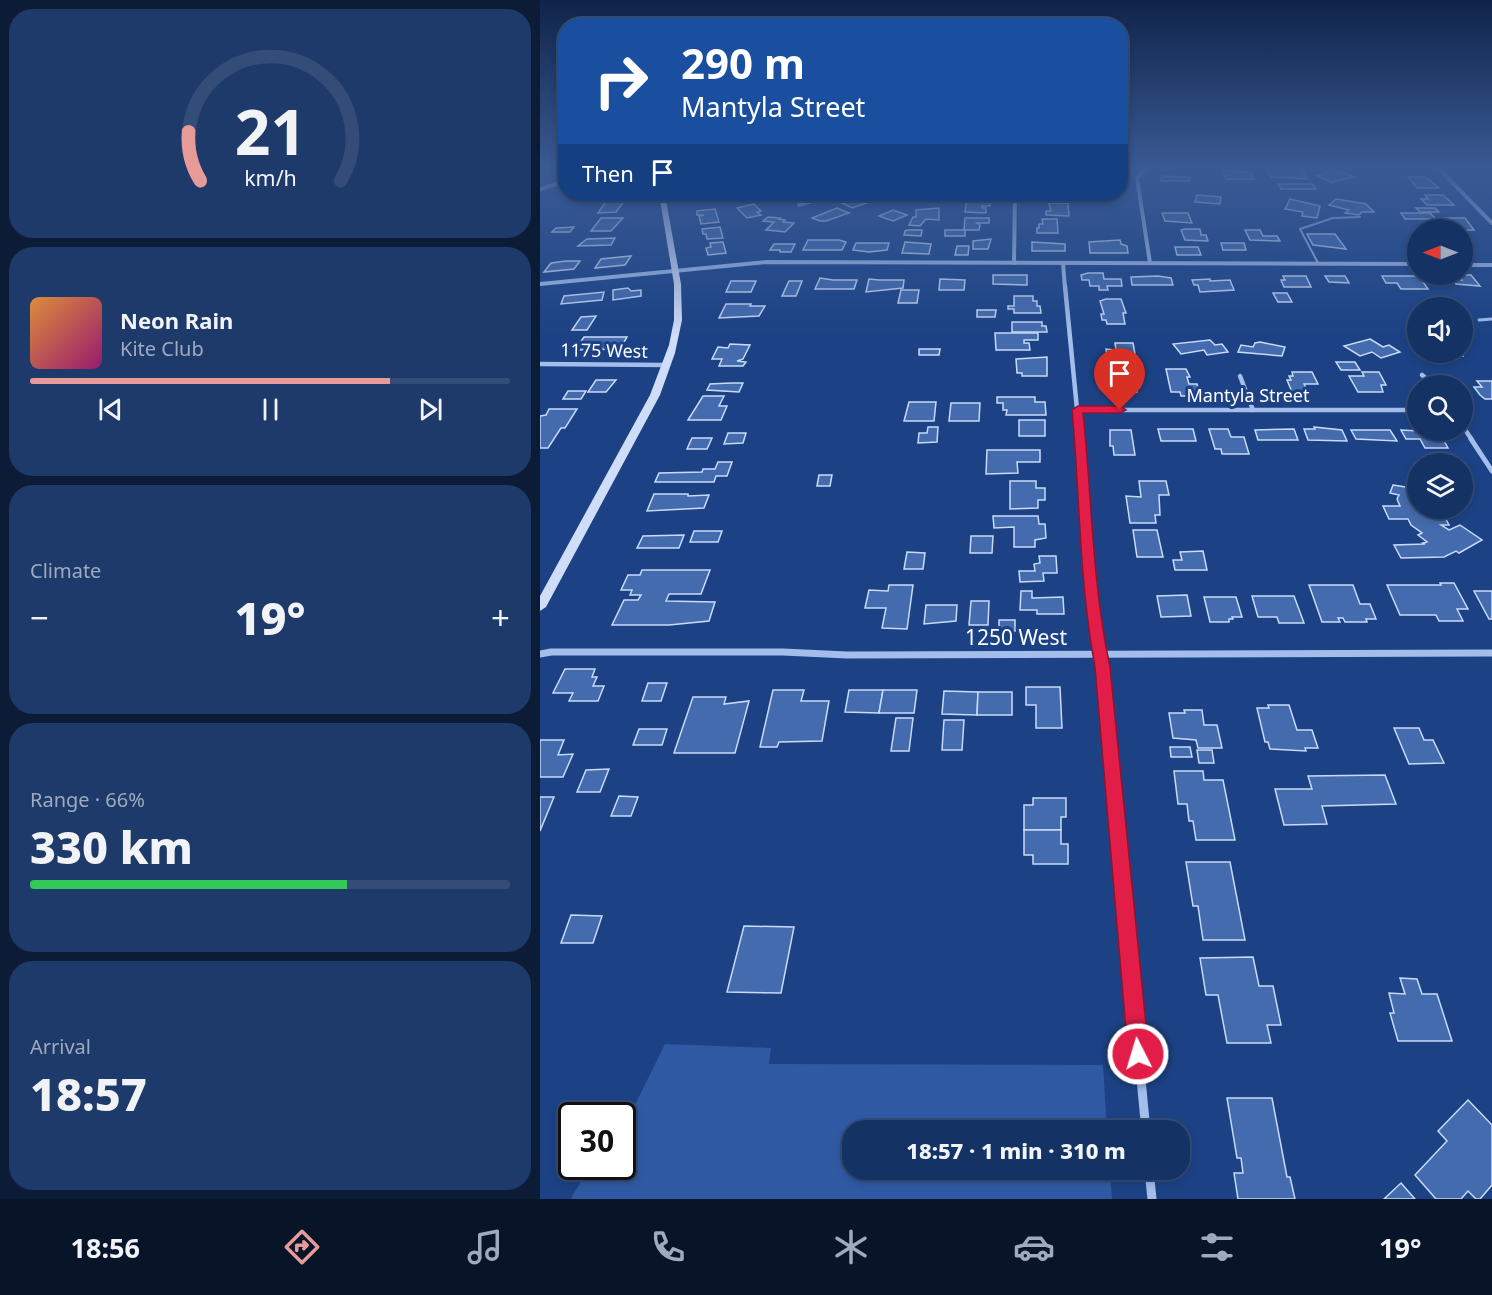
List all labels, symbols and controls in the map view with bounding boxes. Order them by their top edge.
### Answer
text: 290 m [681,34,805,91]
icon: right [582,42,660,120]
text: 21 [234,88,306,173]
text: Mantyla Street [681,88,865,125]
icon: arrive [646,156,679,189]
text: Then [582,158,634,188]
text: km/h [244,163,296,192]
north arrow [1407,219,1473,285]
map controls [1407,219,1473,519]
button: sound [1407,297,1473,363]
text: Neon Rain [120,305,233,335]
text: Kite Club [120,335,204,362]
street label: 1175 West [560,337,648,363]
pin [1094,348,1145,410]
icon: arrive [1103,357,1136,390]
button: search [1407,375,1473,441]
street label: Mantyla Street [1187,383,1310,407]
icon: previous [94,393,127,426]
icon: pause [254,393,287,426]
icon: next [414,393,447,426]
button: layers [1407,453,1473,519]
text: Climate [30,557,101,584]
text: 19° [234,587,306,648]
text: − [30,595,49,640]
text: + [491,595,510,640]
street label: 1250 West [965,623,1067,651]
text: Range · 66% [30,786,145,813]
text: 330 km [30,816,193,877]
position arrow [1106,1022,1170,1086]
text: Arrival [30,1033,91,1060]
text: 18:57 [30,1063,147,1124]
speed limit sign: 30 [558,1102,636,1180]
text: 18:57 · 1 min · 310 m [906,1135,1126,1165]
icon: directions [281,1226,323,1268]
icon: music [464,1226,506,1268]
icon: phone [647,1226,689,1268]
icon: climate [830,1226,872,1268]
icon: car [1013,1226,1055,1268]
icon: filters [1196,1226,1238,1268]
text: 18:56 [71,1229,140,1266]
text: 19° [1379,1229,1421,1266]

